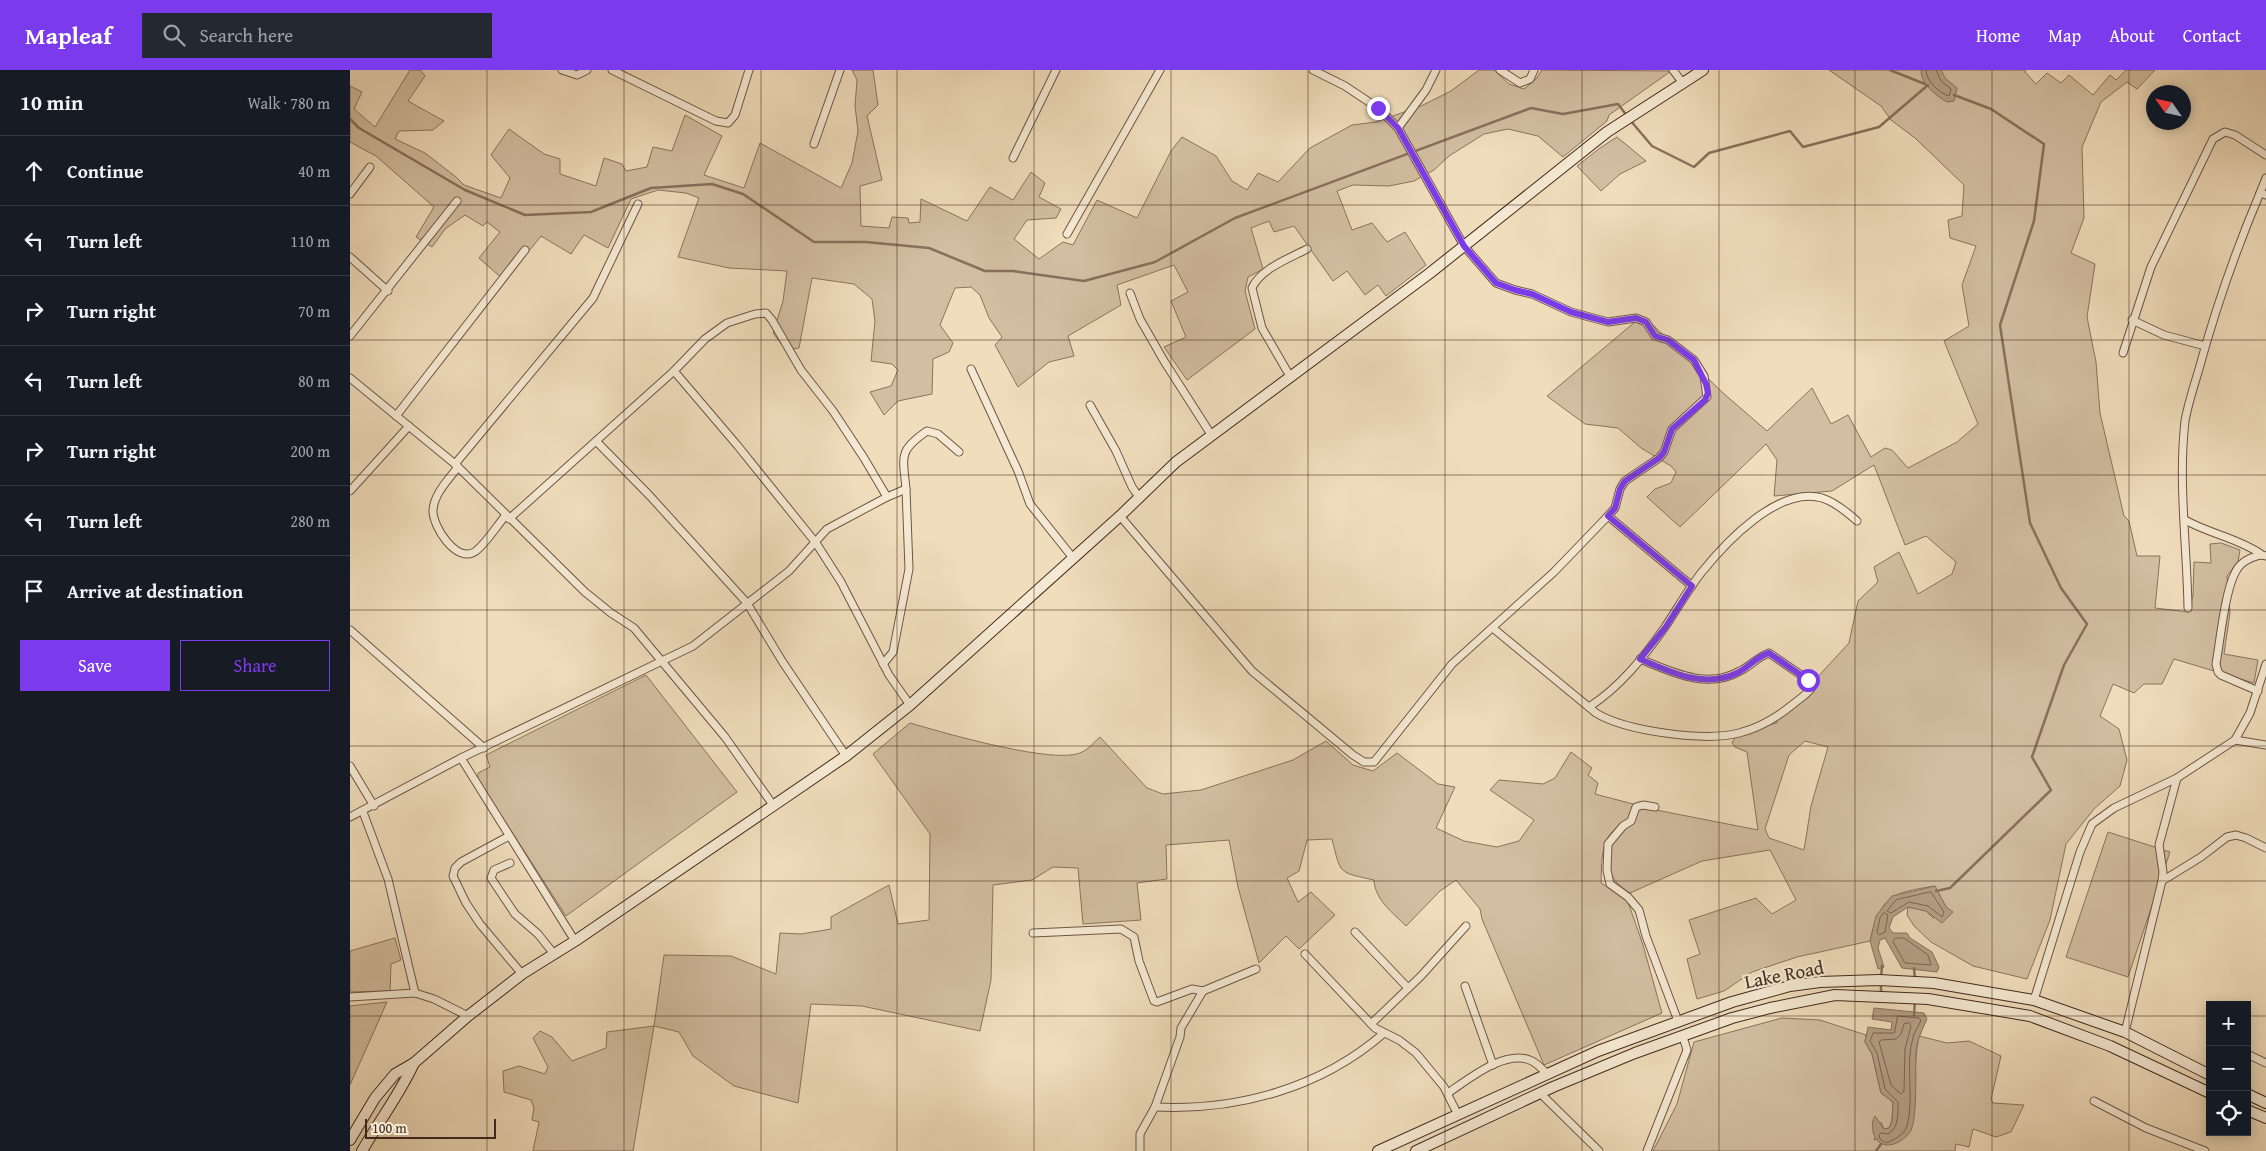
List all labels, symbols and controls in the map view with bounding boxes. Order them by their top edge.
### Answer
search box [142,13,492,58]
text: Mapleaf [25,18,112,53]
icon: search [160,21,188,49]
text: Search here [200,21,293,49]
text: Home [1976,22,2020,49]
text: Map [2048,22,2081,49]
text: About [2109,22,2155,49]
text: Contact [2183,22,2241,49]
north arrow [2146,85,2191,130]
text: 10 min [20,87,83,118]
text: Walk · 780 m [247,91,330,115]
route end [1367,97,1390,120]
icon: ahead [20,157,48,185]
text: Continue [67,157,144,185]
text: 40 m [298,159,330,183]
icon: left [20,227,48,255]
text: Turn left [67,227,142,255]
text: 110 m [290,229,330,253]
icon: right [20,297,48,325]
text: Turn right [67,297,156,325]
text: 70 m [298,299,330,323]
icon: left [20,367,48,395]
text: Turn left [67,367,142,395]
text: 80 m [298,369,330,393]
icon: right [20,437,48,465]
text: Turn right [67,437,156,465]
text: 200 m [290,439,330,463]
icon: left [20,507,48,535]
text: Turn left [67,507,142,535]
text: 280 m [290,509,330,533]
icon: arrive [20,577,48,605]
text: Arrive at destination [67,577,243,605]
button: Save [20,640,170,691]
button: Share [180,640,330,691]
route start [1797,669,1820,692]
street label: Lake Road [1742,952,1827,995]
map controls [2206,1001,2251,1136]
button: + [2206,1001,2251,1046]
button: − [2206,1046,2251,1091]
button: locate [2206,1091,2251,1136]
scale bar [365,1116,496,1139]
text: 100 m [372,1118,407,1138]

